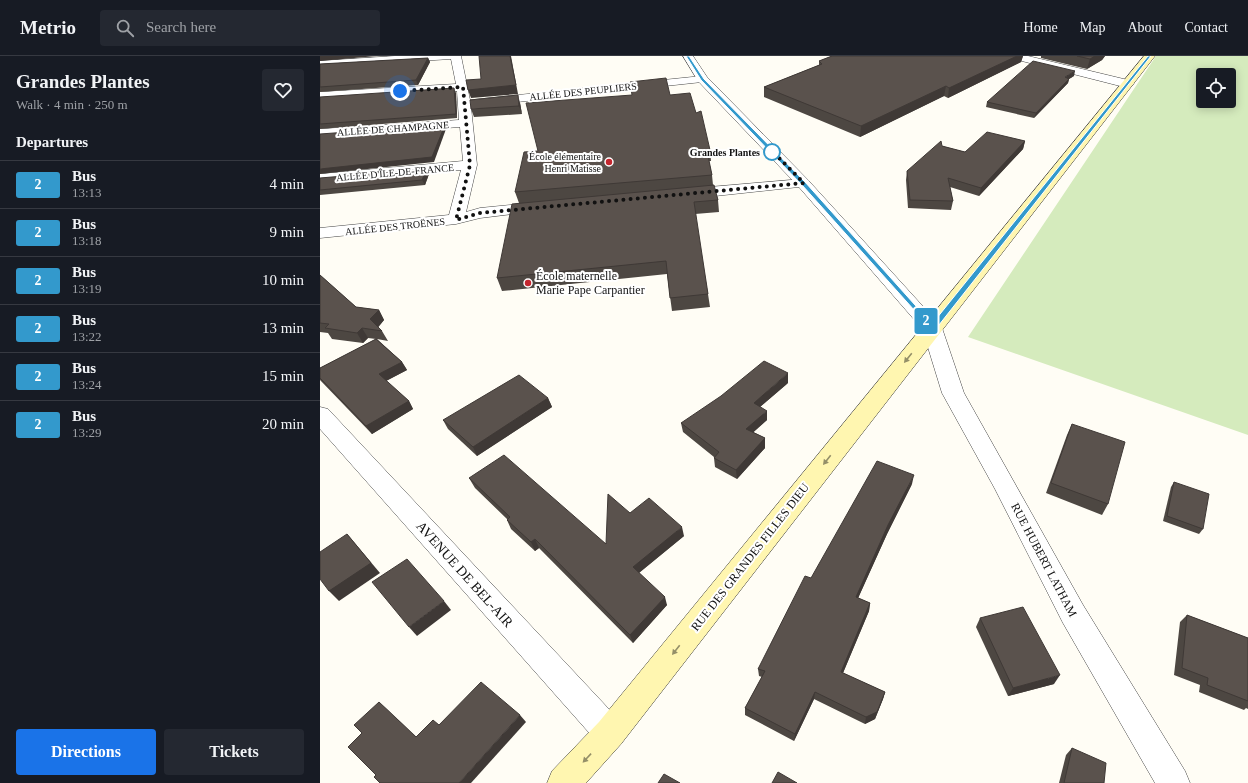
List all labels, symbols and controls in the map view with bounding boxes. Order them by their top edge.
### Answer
search box [100,10,380,46]
text: Metrio [20,17,76,38]
icon: search [114,17,136,39]
text: Search here [146,19,216,35]
text: Home [1024,20,1058,35]
text: Map [1080,20,1105,35]
text: About [1127,20,1162,35]
text: Contact [1184,20,1228,35]
map controls [1196,68,1236,108]
button: locate [1196,68,1236,108]
button: heart [262,69,304,111]
text: Grandes Plantes [16,71,150,92]
street label: ALLÉE DES PEUPLIERS [529,80,637,103]
your location [390,81,410,101]
text: Walk · 4 min · 250 m [16,97,128,112]
street label: ALLÉE DE CHAMPAGNE [337,119,449,138]
text: Departures [16,134,88,150]
marker: Grandes Plantes [763,143,781,161]
place label: Grandes Plantes [690,147,760,158]
place label: École élémentaire Henri Matisse [529,151,602,174]
marker: École élémentaire Henri Matisse [604,157,614,167]
street label: ALLÉE D'ÎLE-DE-FRANCE [336,162,454,183]
text: Bus [72,168,96,184]
text: 4 min [269,176,304,192]
text: 2 [35,177,42,192]
text: 13:13 [72,185,102,200]
text: Bus [72,216,96,232]
street label: ALLÉE DES TROËNES [345,216,446,237]
text: 9 min [269,224,304,240]
text: 2 [35,225,42,240]
text: 13:18 [72,233,102,248]
text: Bus [72,264,96,280]
place label: École maternelle Marie Pape Carpantier [536,269,645,297]
text: 10 min [262,272,304,288]
text: 2 [35,273,42,288]
marker: École maternelle Marie Pape Carpantier [523,278,533,288]
text: 13:19 [72,281,102,296]
line badge: 2 [913,308,939,334]
text: Bus [72,312,96,328]
text: 2 [923,313,930,328]
text: 13 min [262,320,304,336]
text: 2 [35,321,42,336]
text: 13:22 [72,329,102,344]
one-way arrow [903,353,912,364]
text: Bus [72,360,96,376]
text: 15 min [262,368,304,384]
text: 2 [35,369,42,384]
text: 13:24 [72,377,102,392]
text: Bus [72,408,96,424]
text: 20 min [262,416,304,432]
text: 2 [35,417,42,432]
text: 13:29 [72,425,102,440]
one-way arrow [822,454,831,465]
street label: RUE DES GRANDES FILLES DIEU [688,480,812,634]
street label: RUE HUBERT LATHAM [1008,501,1080,620]
street label: AVENUE DE BEL-AIR [413,519,516,631]
one-way arrow [672,644,681,655]
button: Directions [16,729,156,775]
button: Tickets [164,729,304,775]
one-way arrow [582,753,592,763]

